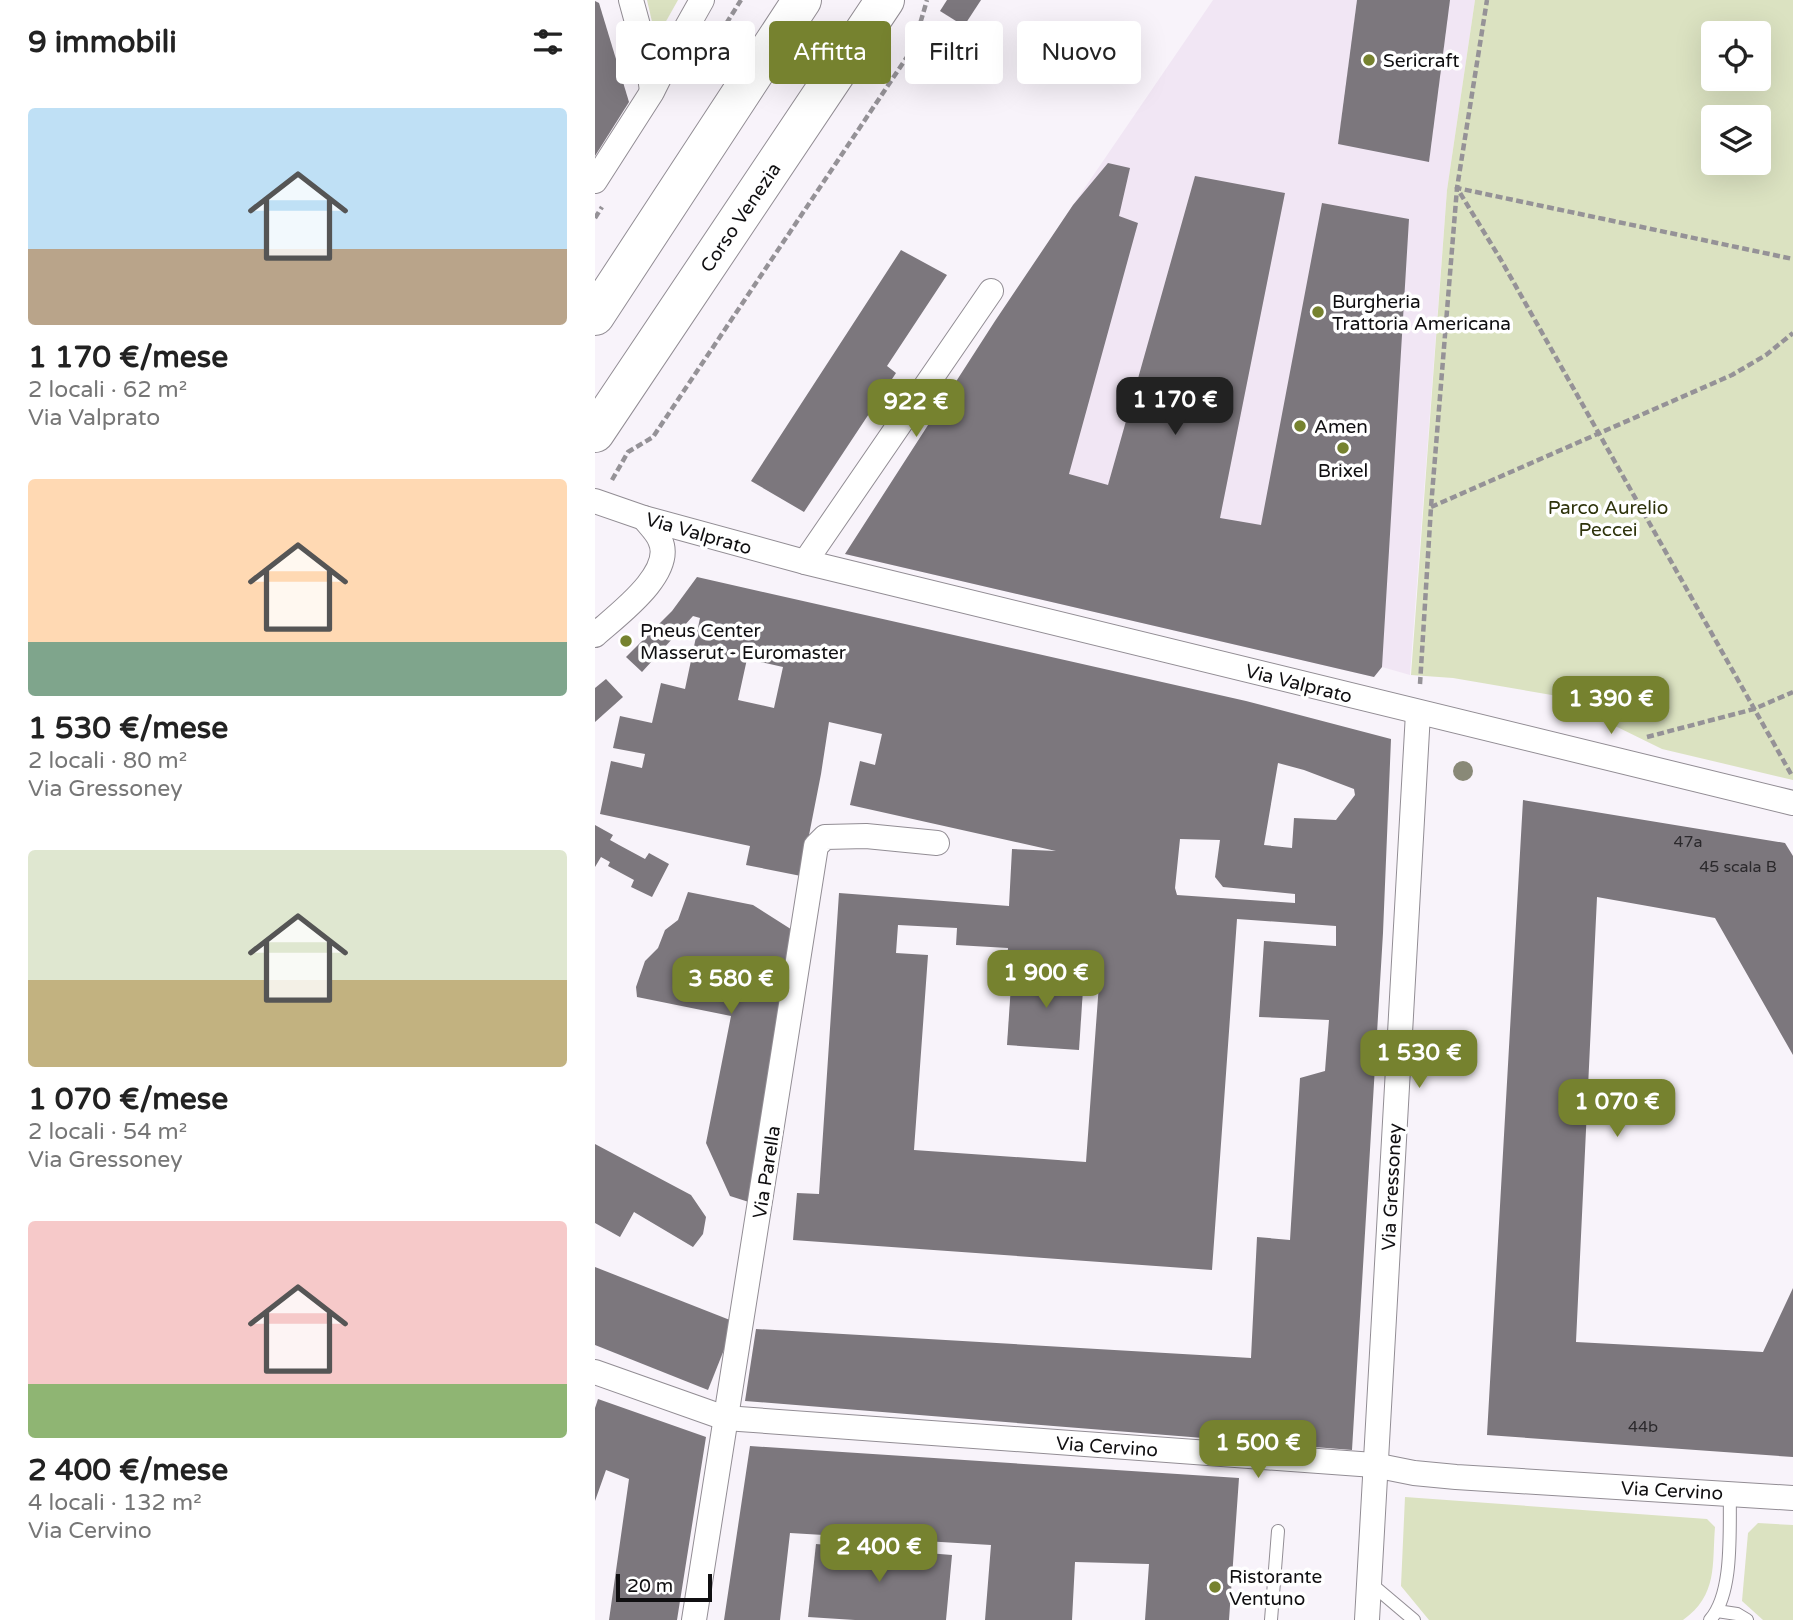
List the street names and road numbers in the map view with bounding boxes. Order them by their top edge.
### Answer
street label: Corso Venezia [696,159,786,277]
street label: Via Valprato [643,508,754,560]
street label: Via Valprato [1243,660,1354,708]
street label: Via Gressoney [1378,1123,1406,1251]
street label: Via Parella [749,1124,785,1220]
street label: Via Cervino [1055,1432,1159,1462]
street label: Via Cervino [1620,1477,1724,1505]

